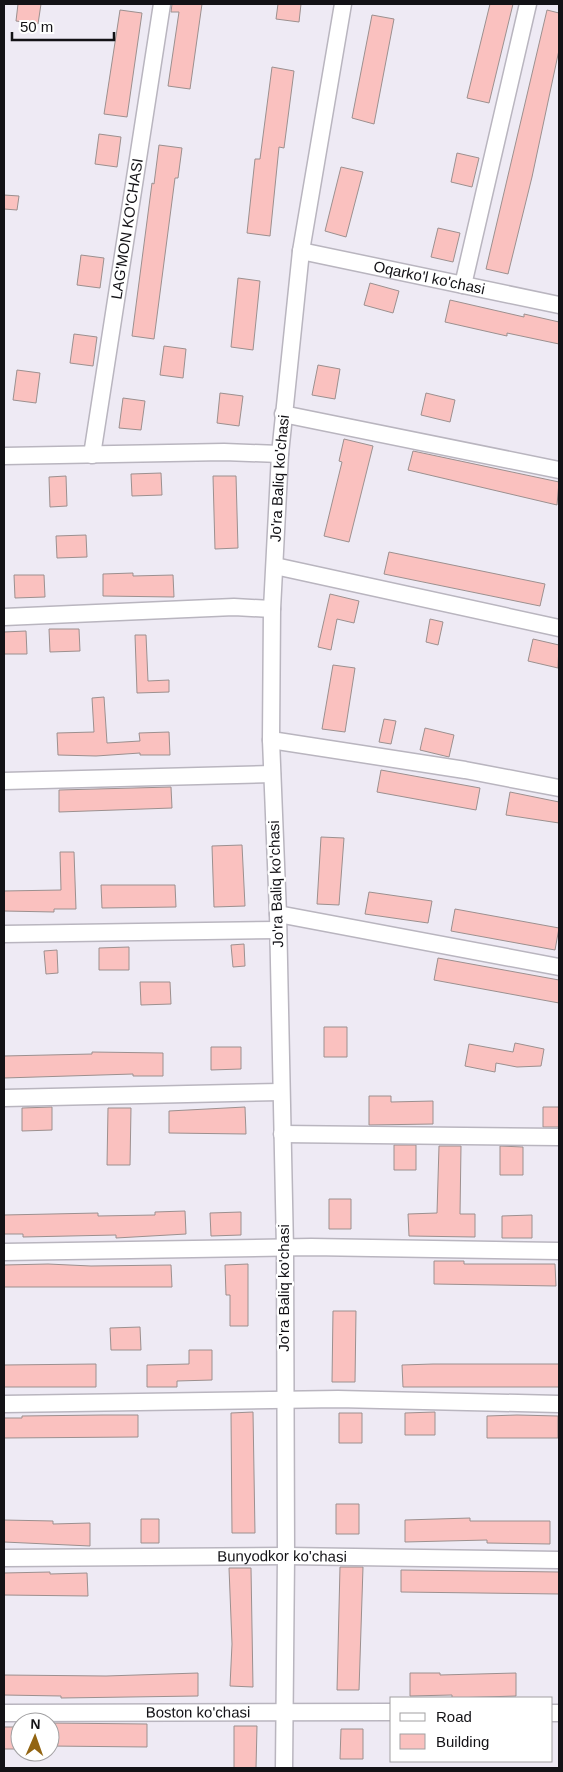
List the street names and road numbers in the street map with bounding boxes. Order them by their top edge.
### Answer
street label: LAG'MON KO'CHASI [107,157,146,300]
street label: Oqarko'l ko'chasi [372,257,487,297]
street label: Jo'ra Baliq ko'chasi [266,414,292,543]
street label: Jo'ra Baliq ko'chasi [265,820,286,948]
street label: Jo'ra Baliq ko'chasi [275,1224,292,1352]
street label: Bunyodkor ko'chasi [217,1547,347,1565]
street label: Boston ko'chasi [146,1703,250,1721]

